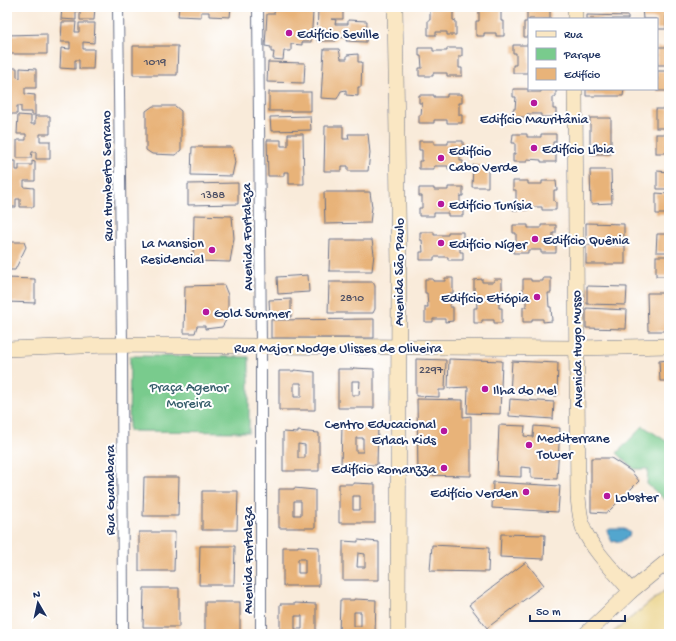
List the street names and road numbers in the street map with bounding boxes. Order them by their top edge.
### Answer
street label: Rua Humberto Serrano [99,110,118,241]
street label: Avenida Fortaleza [239,182,258,291]
street label: Avenida São Paulo [392,218,409,326]
street label: Avenida Hugo Musso [569,290,588,408]
street label: Rua Major Nodge Ulisses de Oliveira [234,341,443,358]
street label: Rua Guanabara [103,444,120,535]
street label: Avenida Fortaleza [241,505,258,614]

